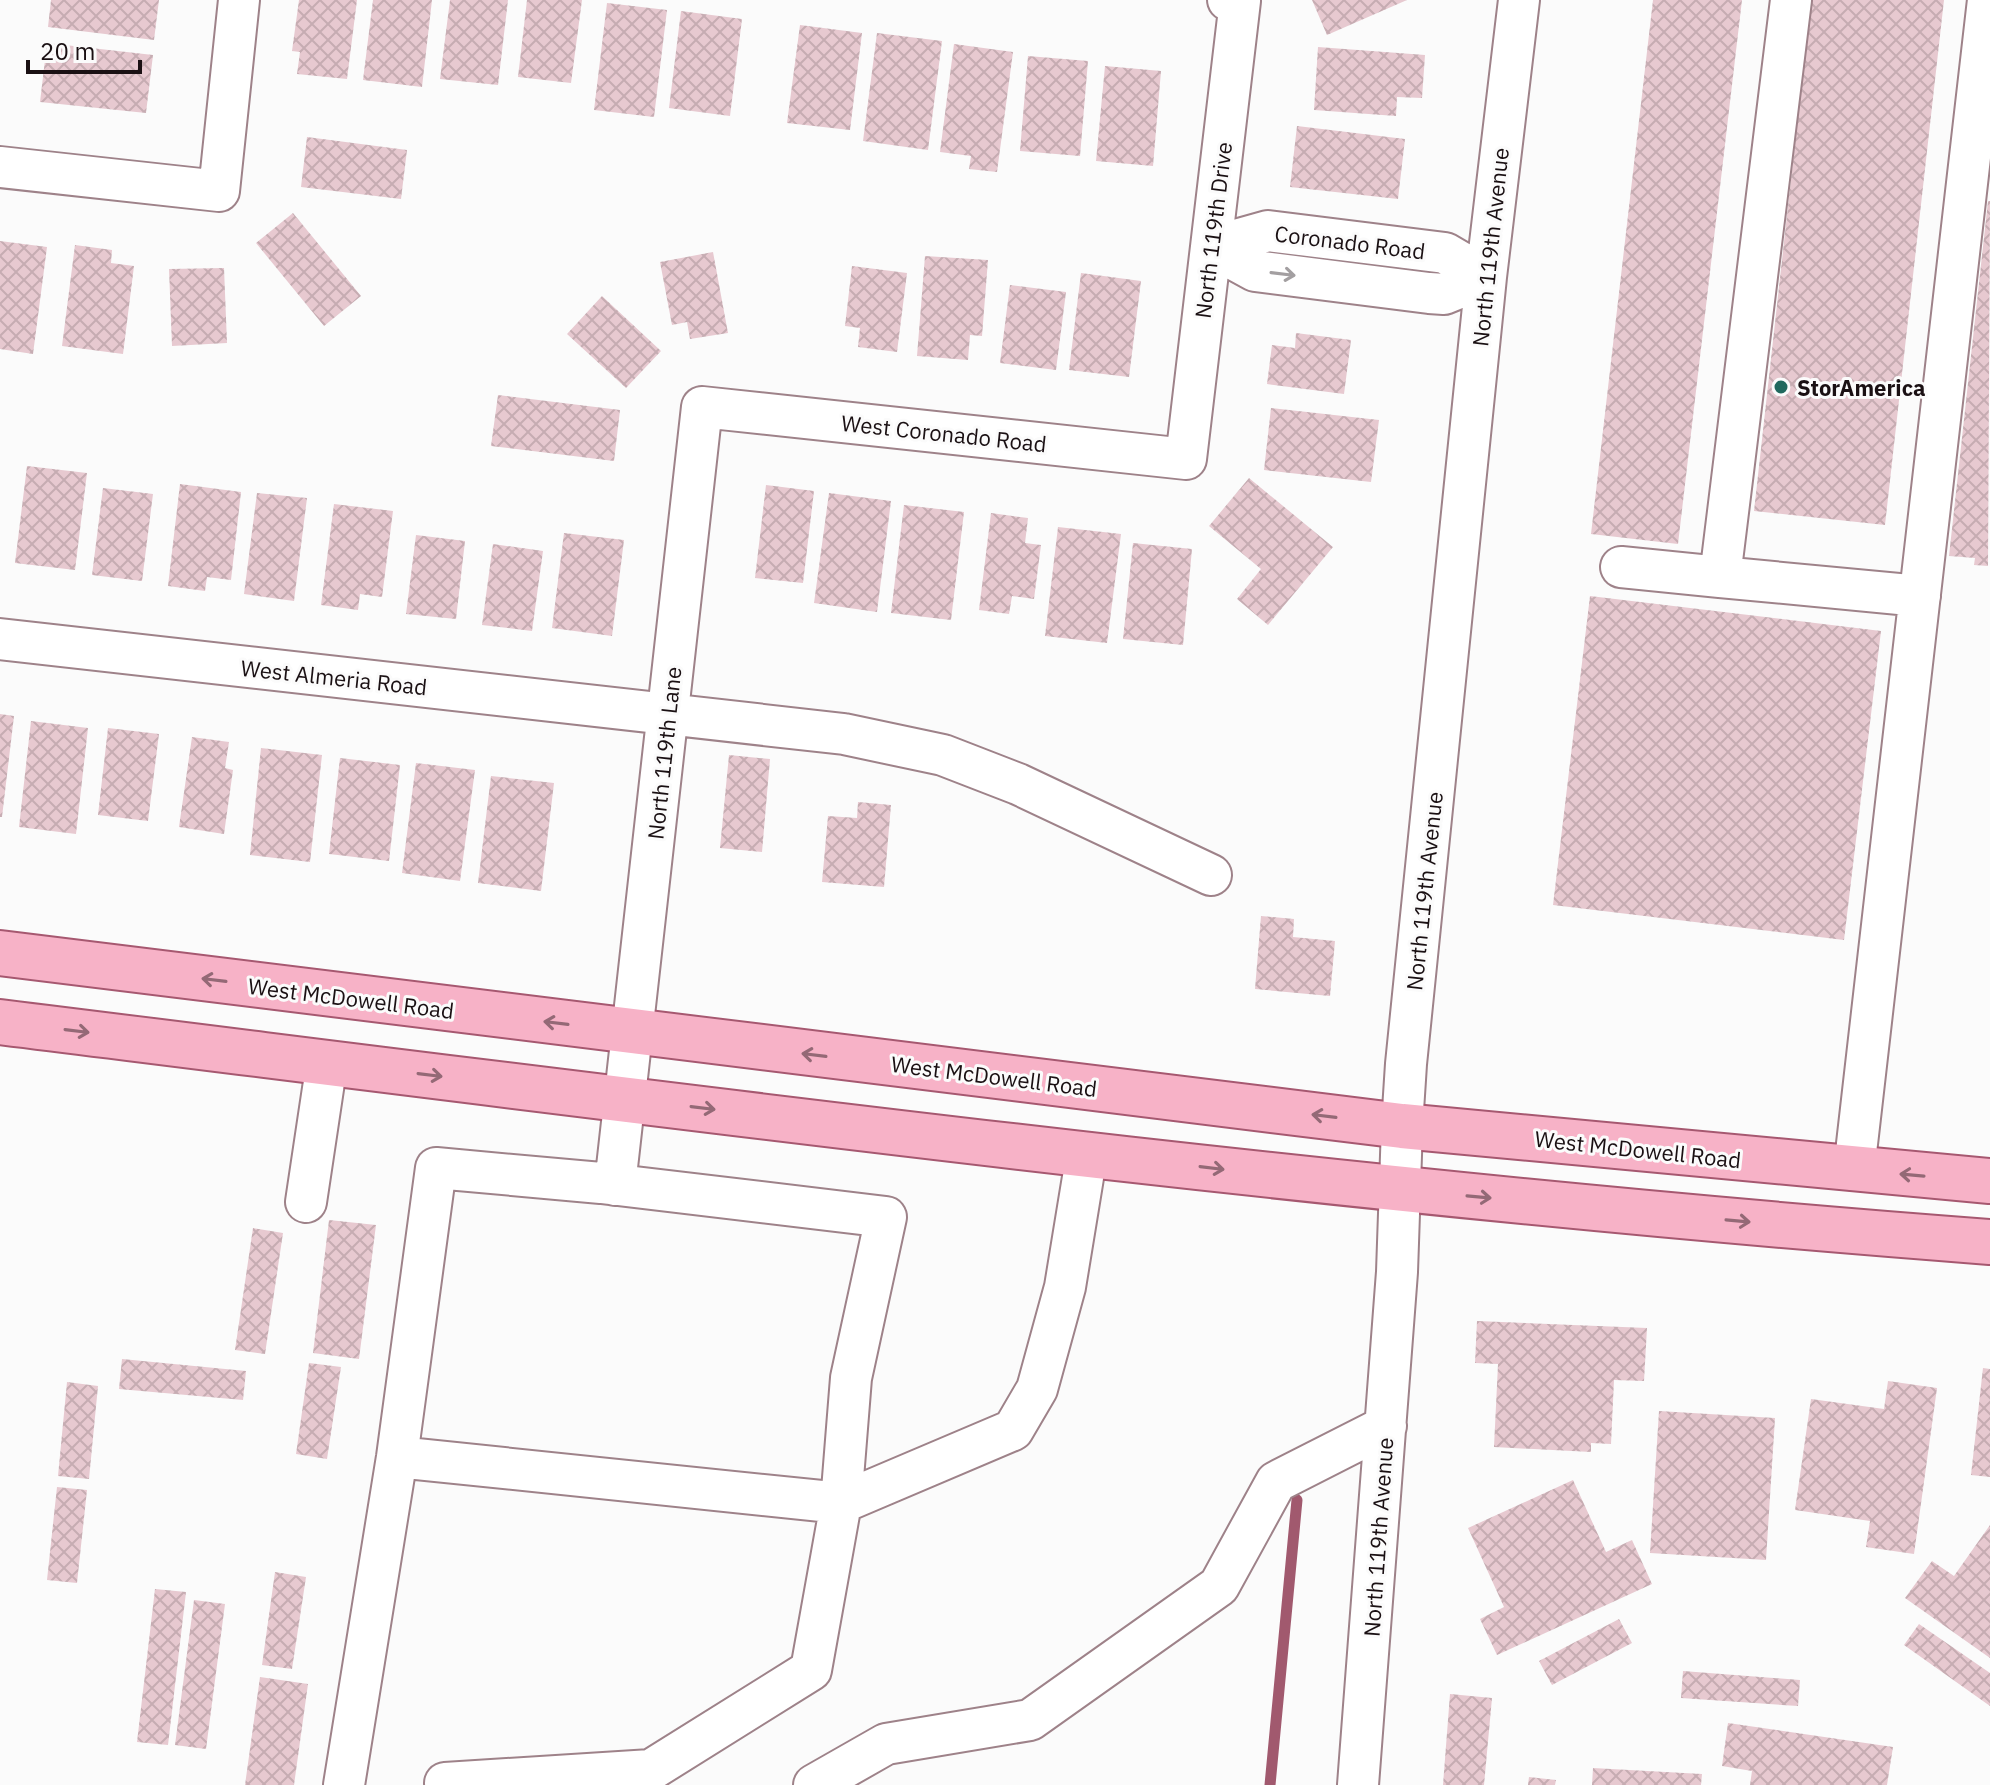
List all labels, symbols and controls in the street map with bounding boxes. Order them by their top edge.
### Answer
scale bar [28,24,140,74]
text: 20 m [40,35,95,67]
street label: North 119th Drive [1188,140,1238,320]
street label: North 119th Avenue [1465,146,1515,348]
street label: Coronado Road [1273,218,1427,266]
one-way arrow [1269,267,1296,282]
place label: StorAmerica [1797,373,1926,402]
marker: StorAmerica [1772,378,1790,396]
street label: West Coronado Road [840,408,1048,458]
street label: West Almeria Road [239,653,429,701]
street label: North 119th Lane [640,665,688,841]
street label: North 119th Avenue [1399,790,1449,992]
street label: West McDowell Road [246,971,456,1025]
one-way arrow [201,973,228,988]
one-way arrow [543,1016,569,1031]
one-way arrow [64,1024,90,1039]
one-way arrow [802,1047,828,1062]
street label: West McDowell Road [889,1049,1099,1103]
one-way arrow [416,1068,443,1083]
one-way arrow [689,1100,716,1115]
one-way arrow [1312,1108,1337,1123]
street label: West McDowell Road [1533,1124,1743,1174]
one-way arrow [1198,1160,1225,1175]
one-way arrow [1899,1167,1926,1182]
one-way arrow [1465,1189,1492,1204]
one-way arrow [1724,1214,1751,1229]
street label: North 119th Avenue [1357,1436,1399,1638]

